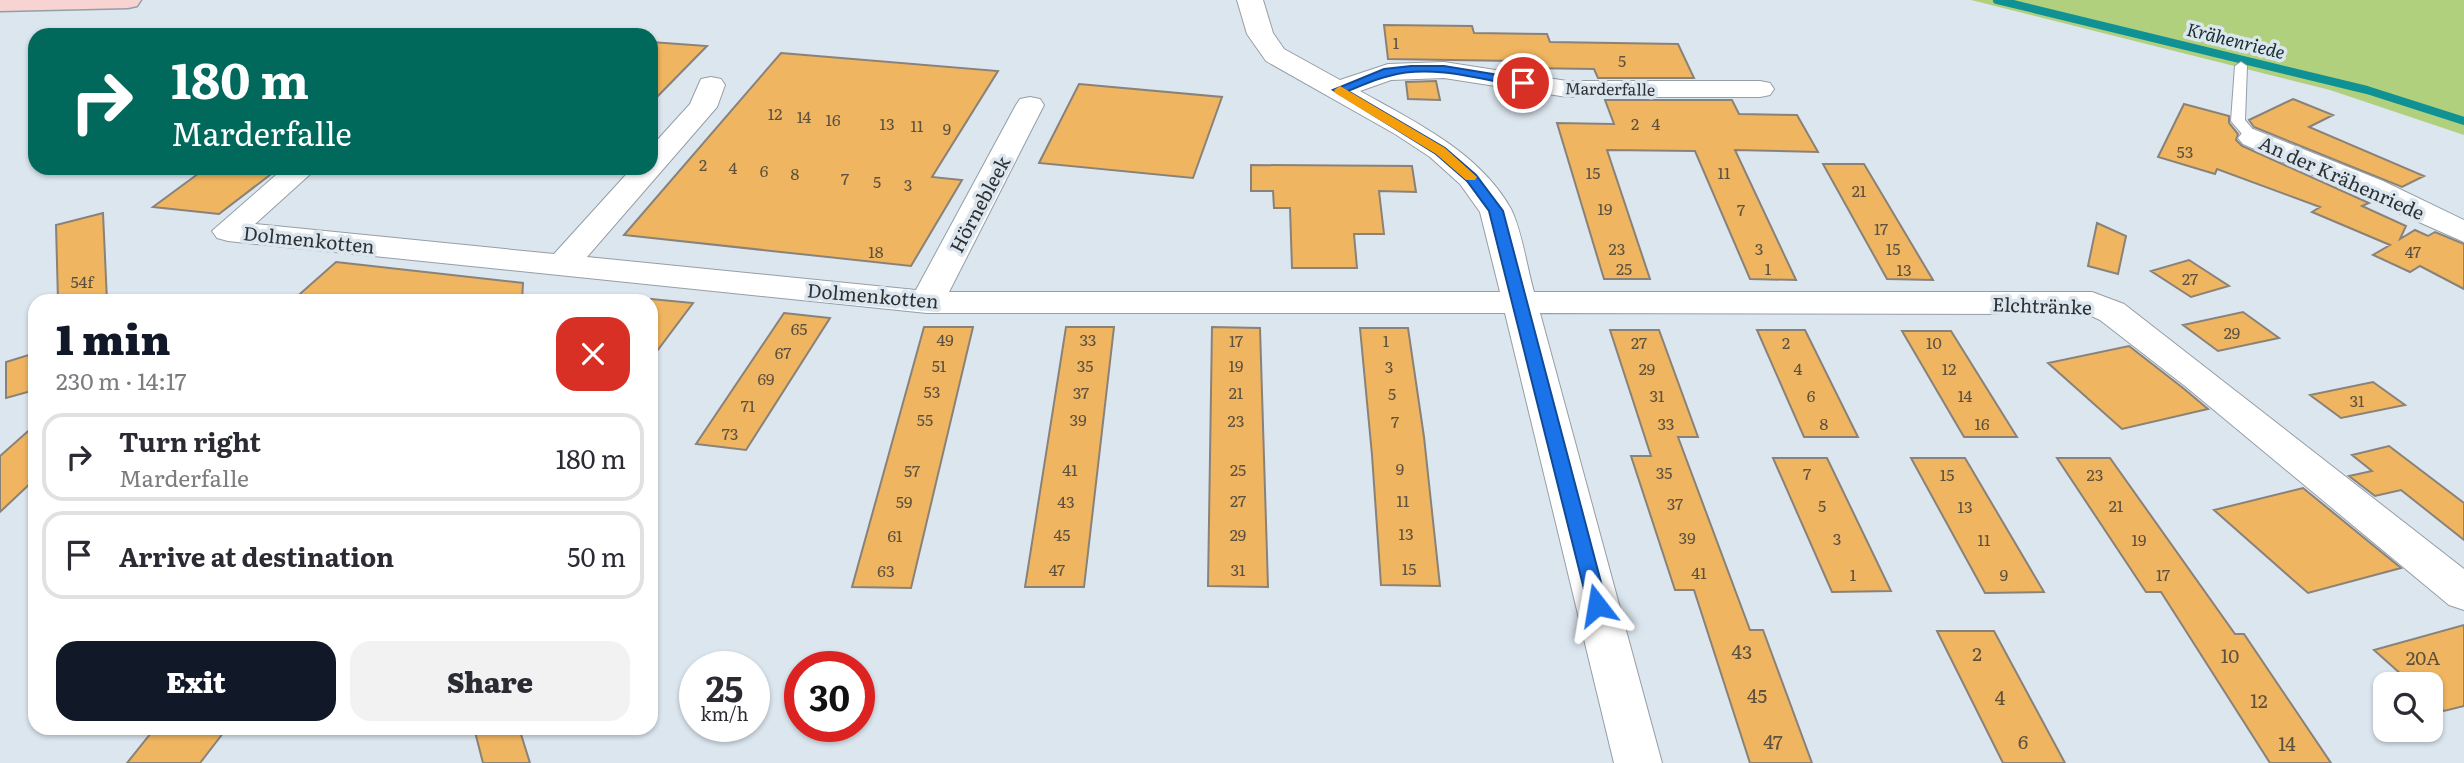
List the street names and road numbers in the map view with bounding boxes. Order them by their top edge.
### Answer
street label: Marderfalle [1565,75,1655,101]
street label: An der Krähenriede [2255,128,2429,226]
street label: Hörnebleek [942,150,1016,257]
street label: Dolmenkotten [242,218,376,260]
street label: Dolmenkotten [806,275,940,315]
street label: Elchtränke [1992,289,2092,321]

